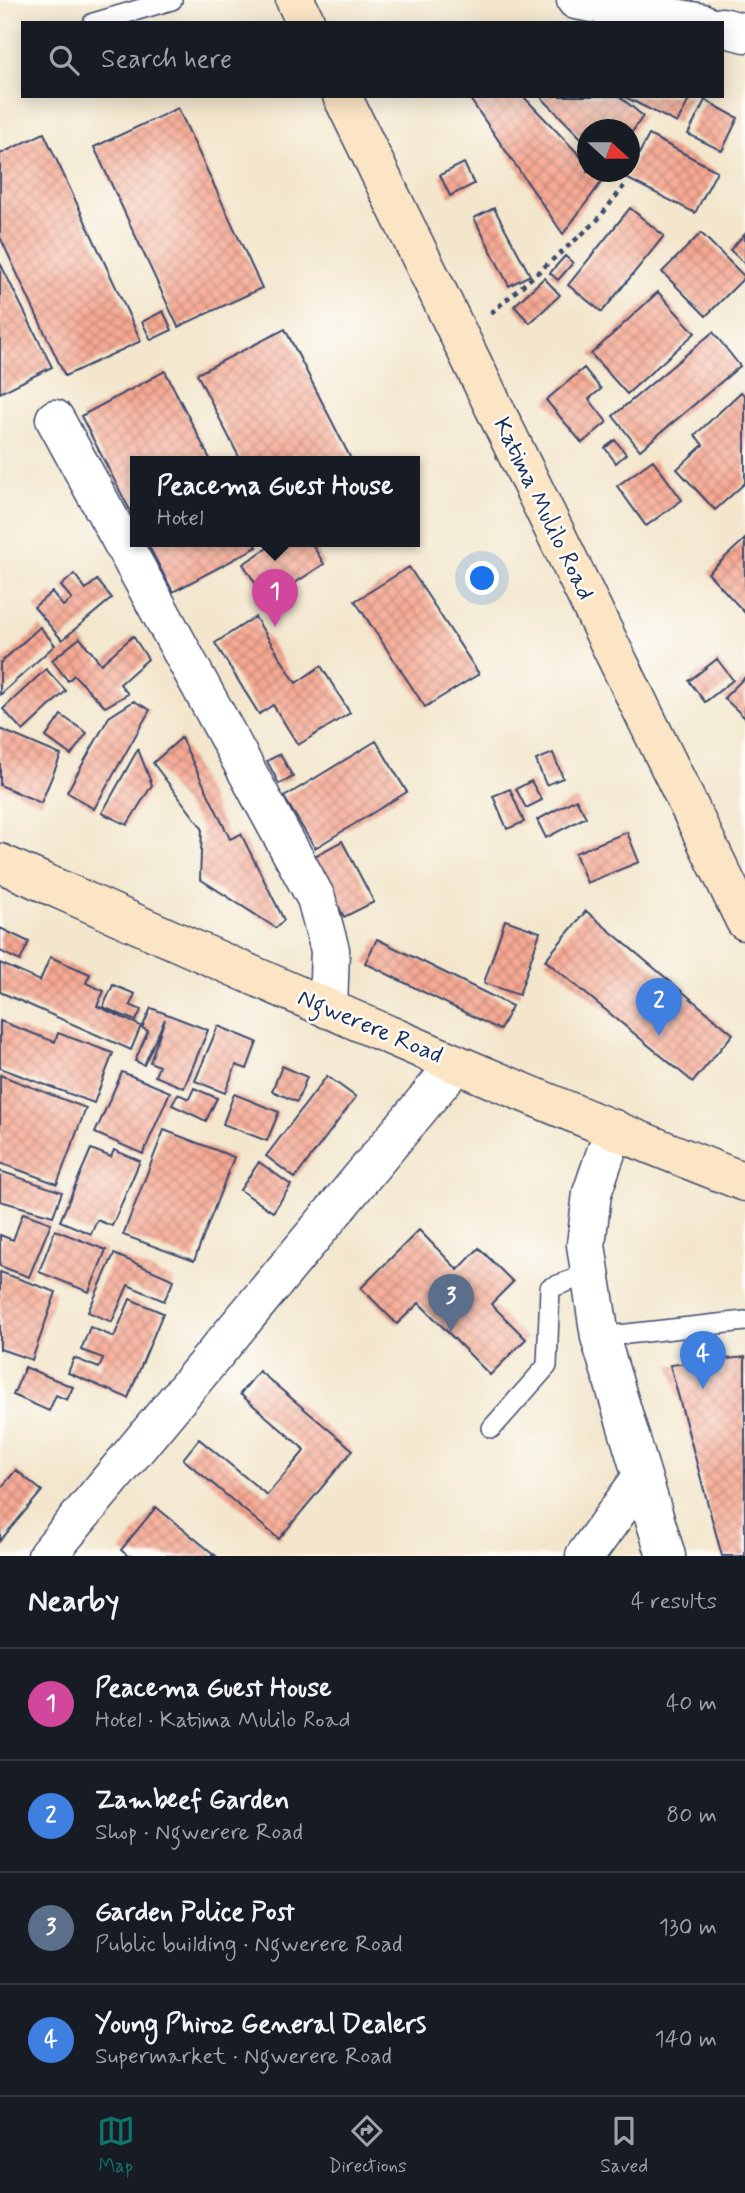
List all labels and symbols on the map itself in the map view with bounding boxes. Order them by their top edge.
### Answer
north arrow [577,119,640,182]
street label: Katima Mulilo Road [485,413,601,605]
your location [465,561,499,595]
pin: 1 [252,569,298,627]
pin: 2 [636,978,682,1036]
street label: Ngwerere Road [292,983,447,1074]
pin: 3 [428,1274,474,1332]
pin: 4 [680,1331,726,1389]

